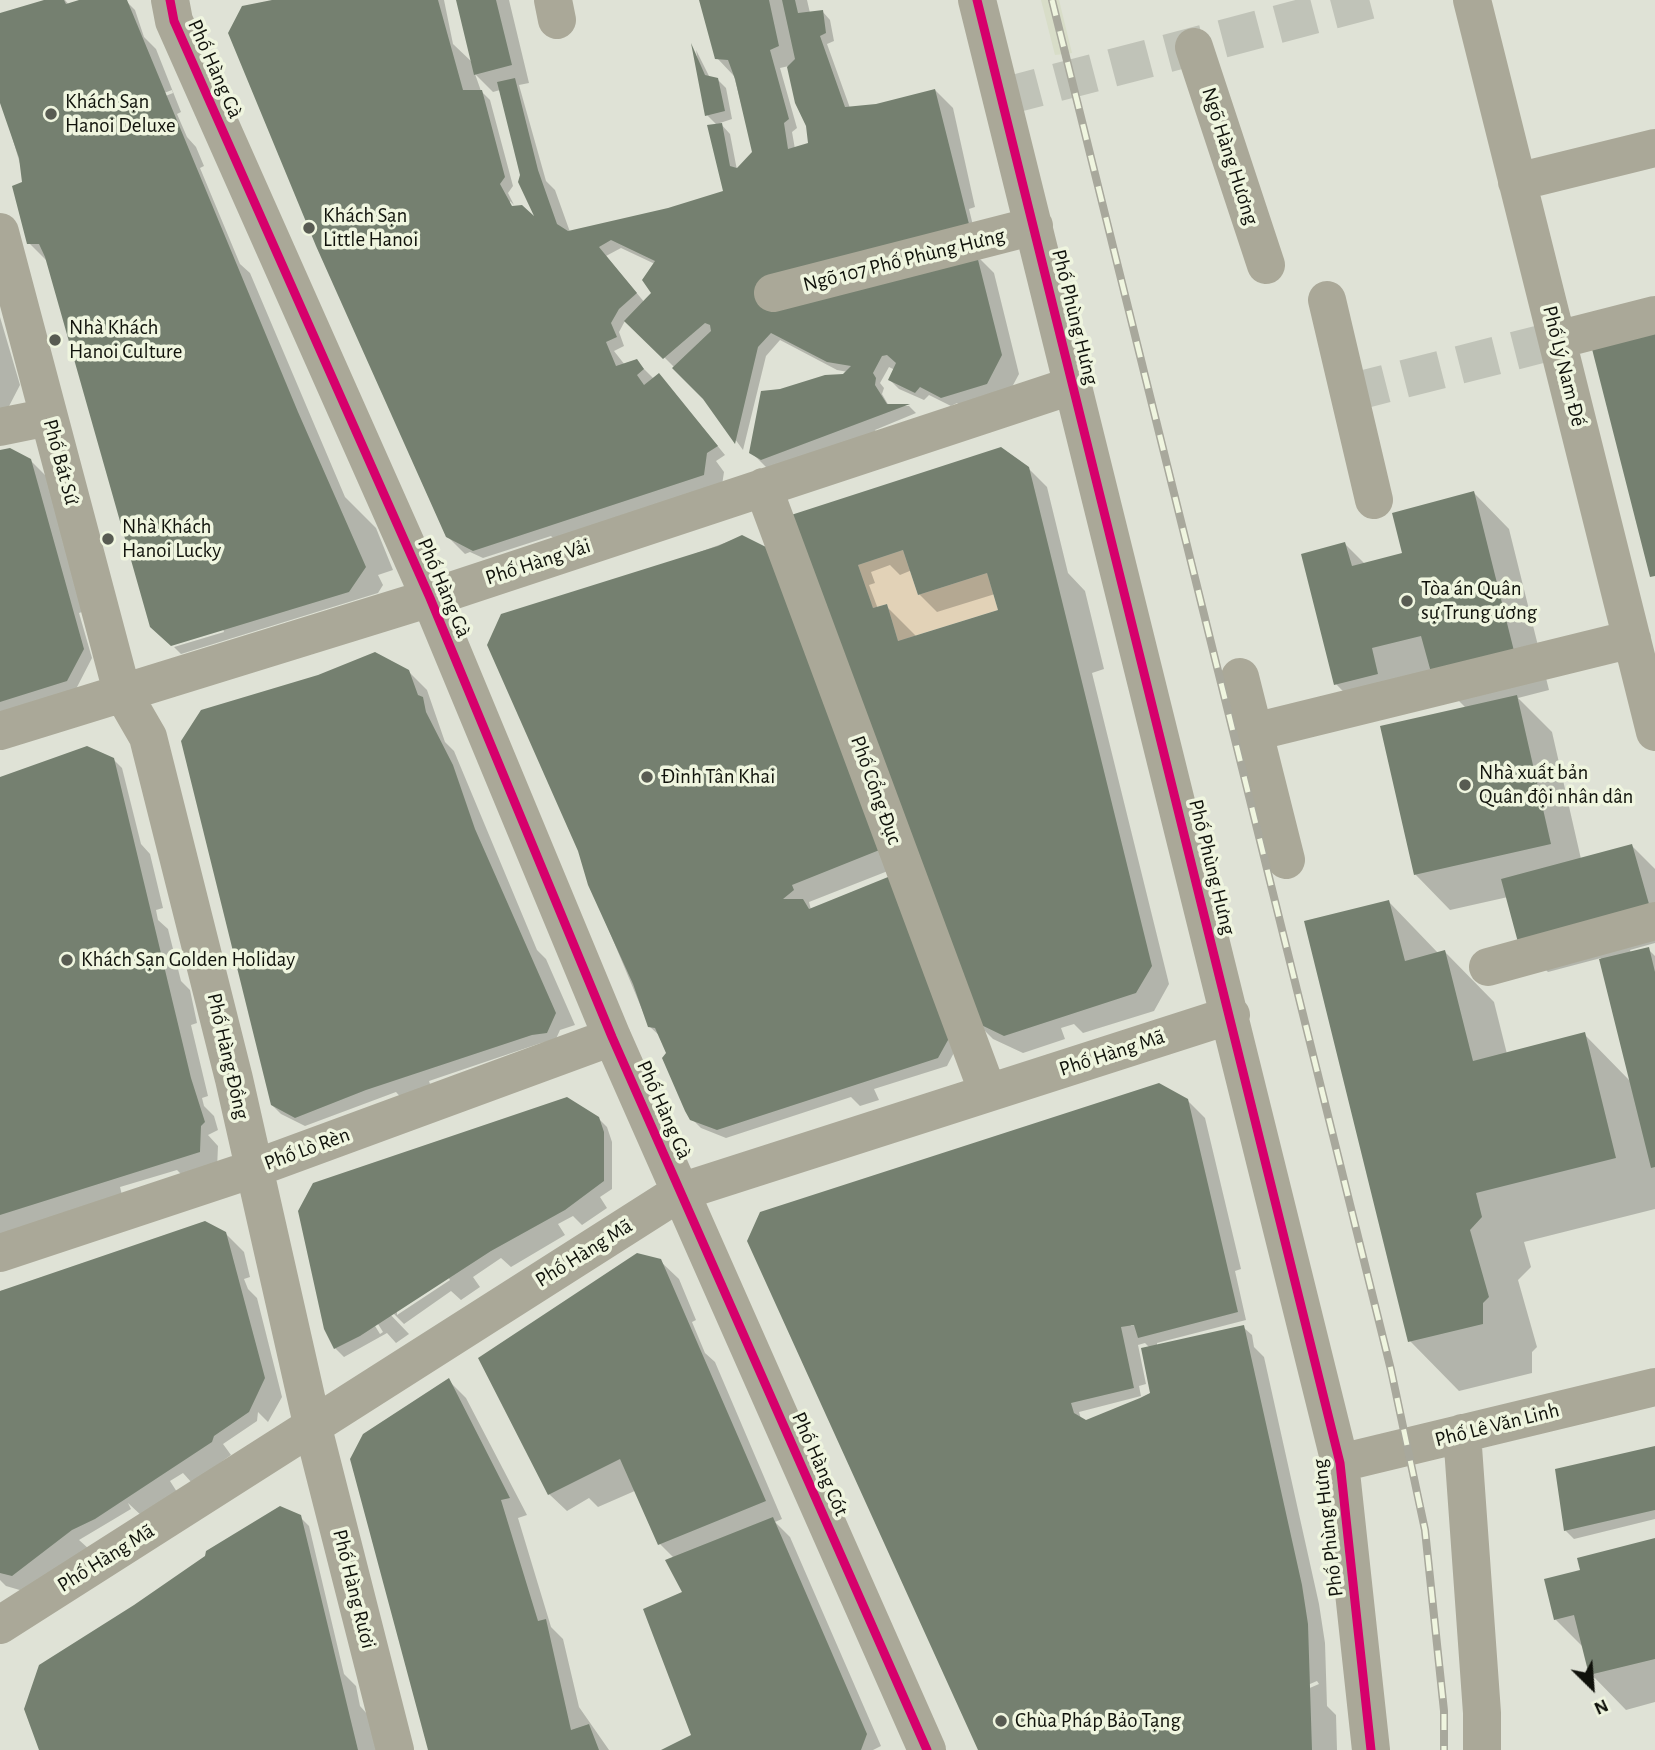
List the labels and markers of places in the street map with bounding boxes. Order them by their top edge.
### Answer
place label: Khách Sạn Hanoi Deluxe [65,89,176,139]
marker: Khách Sạn Hanoi Deluxe [43,106,59,122]
place label: Khách Sạn Little Hanoi [323,203,418,253]
marker: Khách Sạn Little Hanoi [301,220,317,236]
place label: Nhà Khách Hanoi Culture [69,315,182,365]
marker: Nhà Khách Hanoi Culture [47,332,63,348]
place label: Nhà Khách Hanoi Lucky [122,514,221,564]
marker: Nhà Khách Hanoi Lucky [100,531,116,547]
place label: Tòa án Quân sự Trung ương [1421,576,1537,626]
marker: Tòa án Quân sự Trung ương [1399,593,1415,609]
place label: Nhà xuất bản Quân đội nhân dân [1479,760,1633,810]
place label: Đình Tân Khai [661,764,775,790]
marker: Đình Tân Khai [639,769,655,785]
marker: Nhà xuất bản Quân đội nhân dân [1457,777,1473,793]
place label: Khách Sạn Golden Holiday [81,947,295,973]
marker: Khách Sạn Golden Holiday [59,952,75,968]
place label: Chùa Pháp Bảo Tạng [1015,1708,1181,1734]
marker: Chùa Pháp Bảo Tạng [993,1713,1009,1729]

